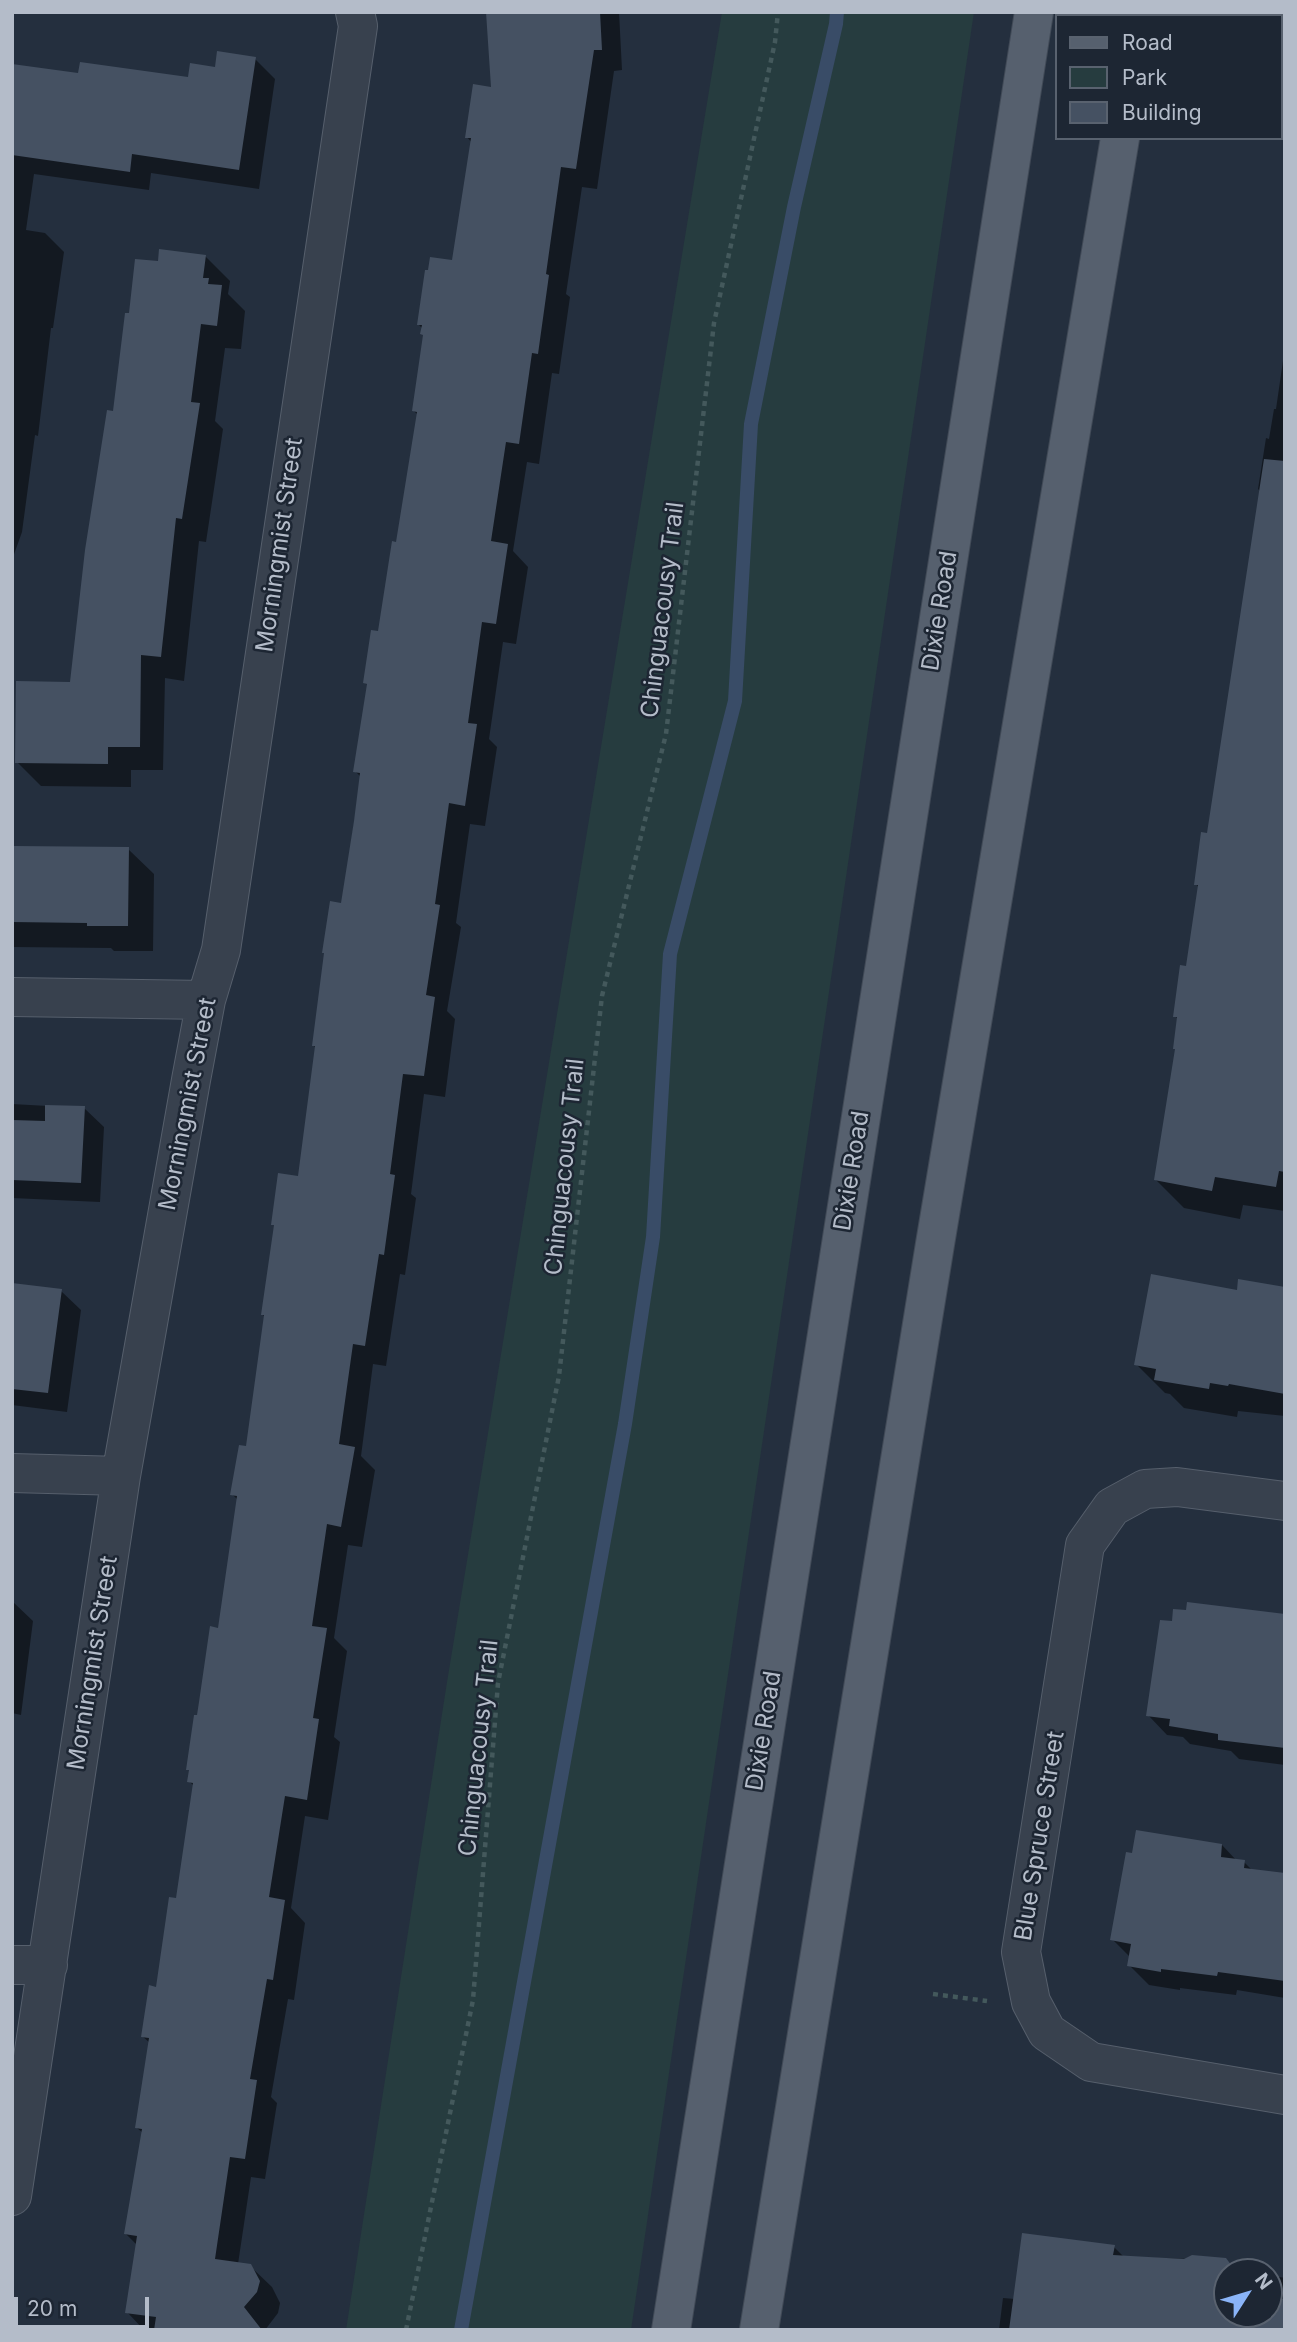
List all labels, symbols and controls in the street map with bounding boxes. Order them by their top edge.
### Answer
legend [1056,14,1283,140]
text: Road [1122,30,1173,55]
text: Park [1122,65,1167,90]
text: Building [1122,100,1202,125]
street label: Morningmist Street [251,436,309,654]
street label: Chinguacousy Trail [635,500,691,720]
street label: Dixie Road [916,549,964,673]
street label: Morningmist Street [153,995,223,1213]
street label: Chinguacousy Trail [539,1057,591,1277]
street label: Dixie Road [828,1109,876,1233]
street label: Morningmist Street [62,1554,124,1772]
street label: Chinguacousy Trail [453,1638,505,1858]
street label: Dixie Road [740,1669,788,1793]
street label: Blue Spruce Street [1009,1729,1071,1943]
north arrow [1213,2258,1283,2328]
text: N [1250,2269,1277,2294]
scale bar [18,2282,152,2326]
text: 20 m [27,2296,77,2321]

